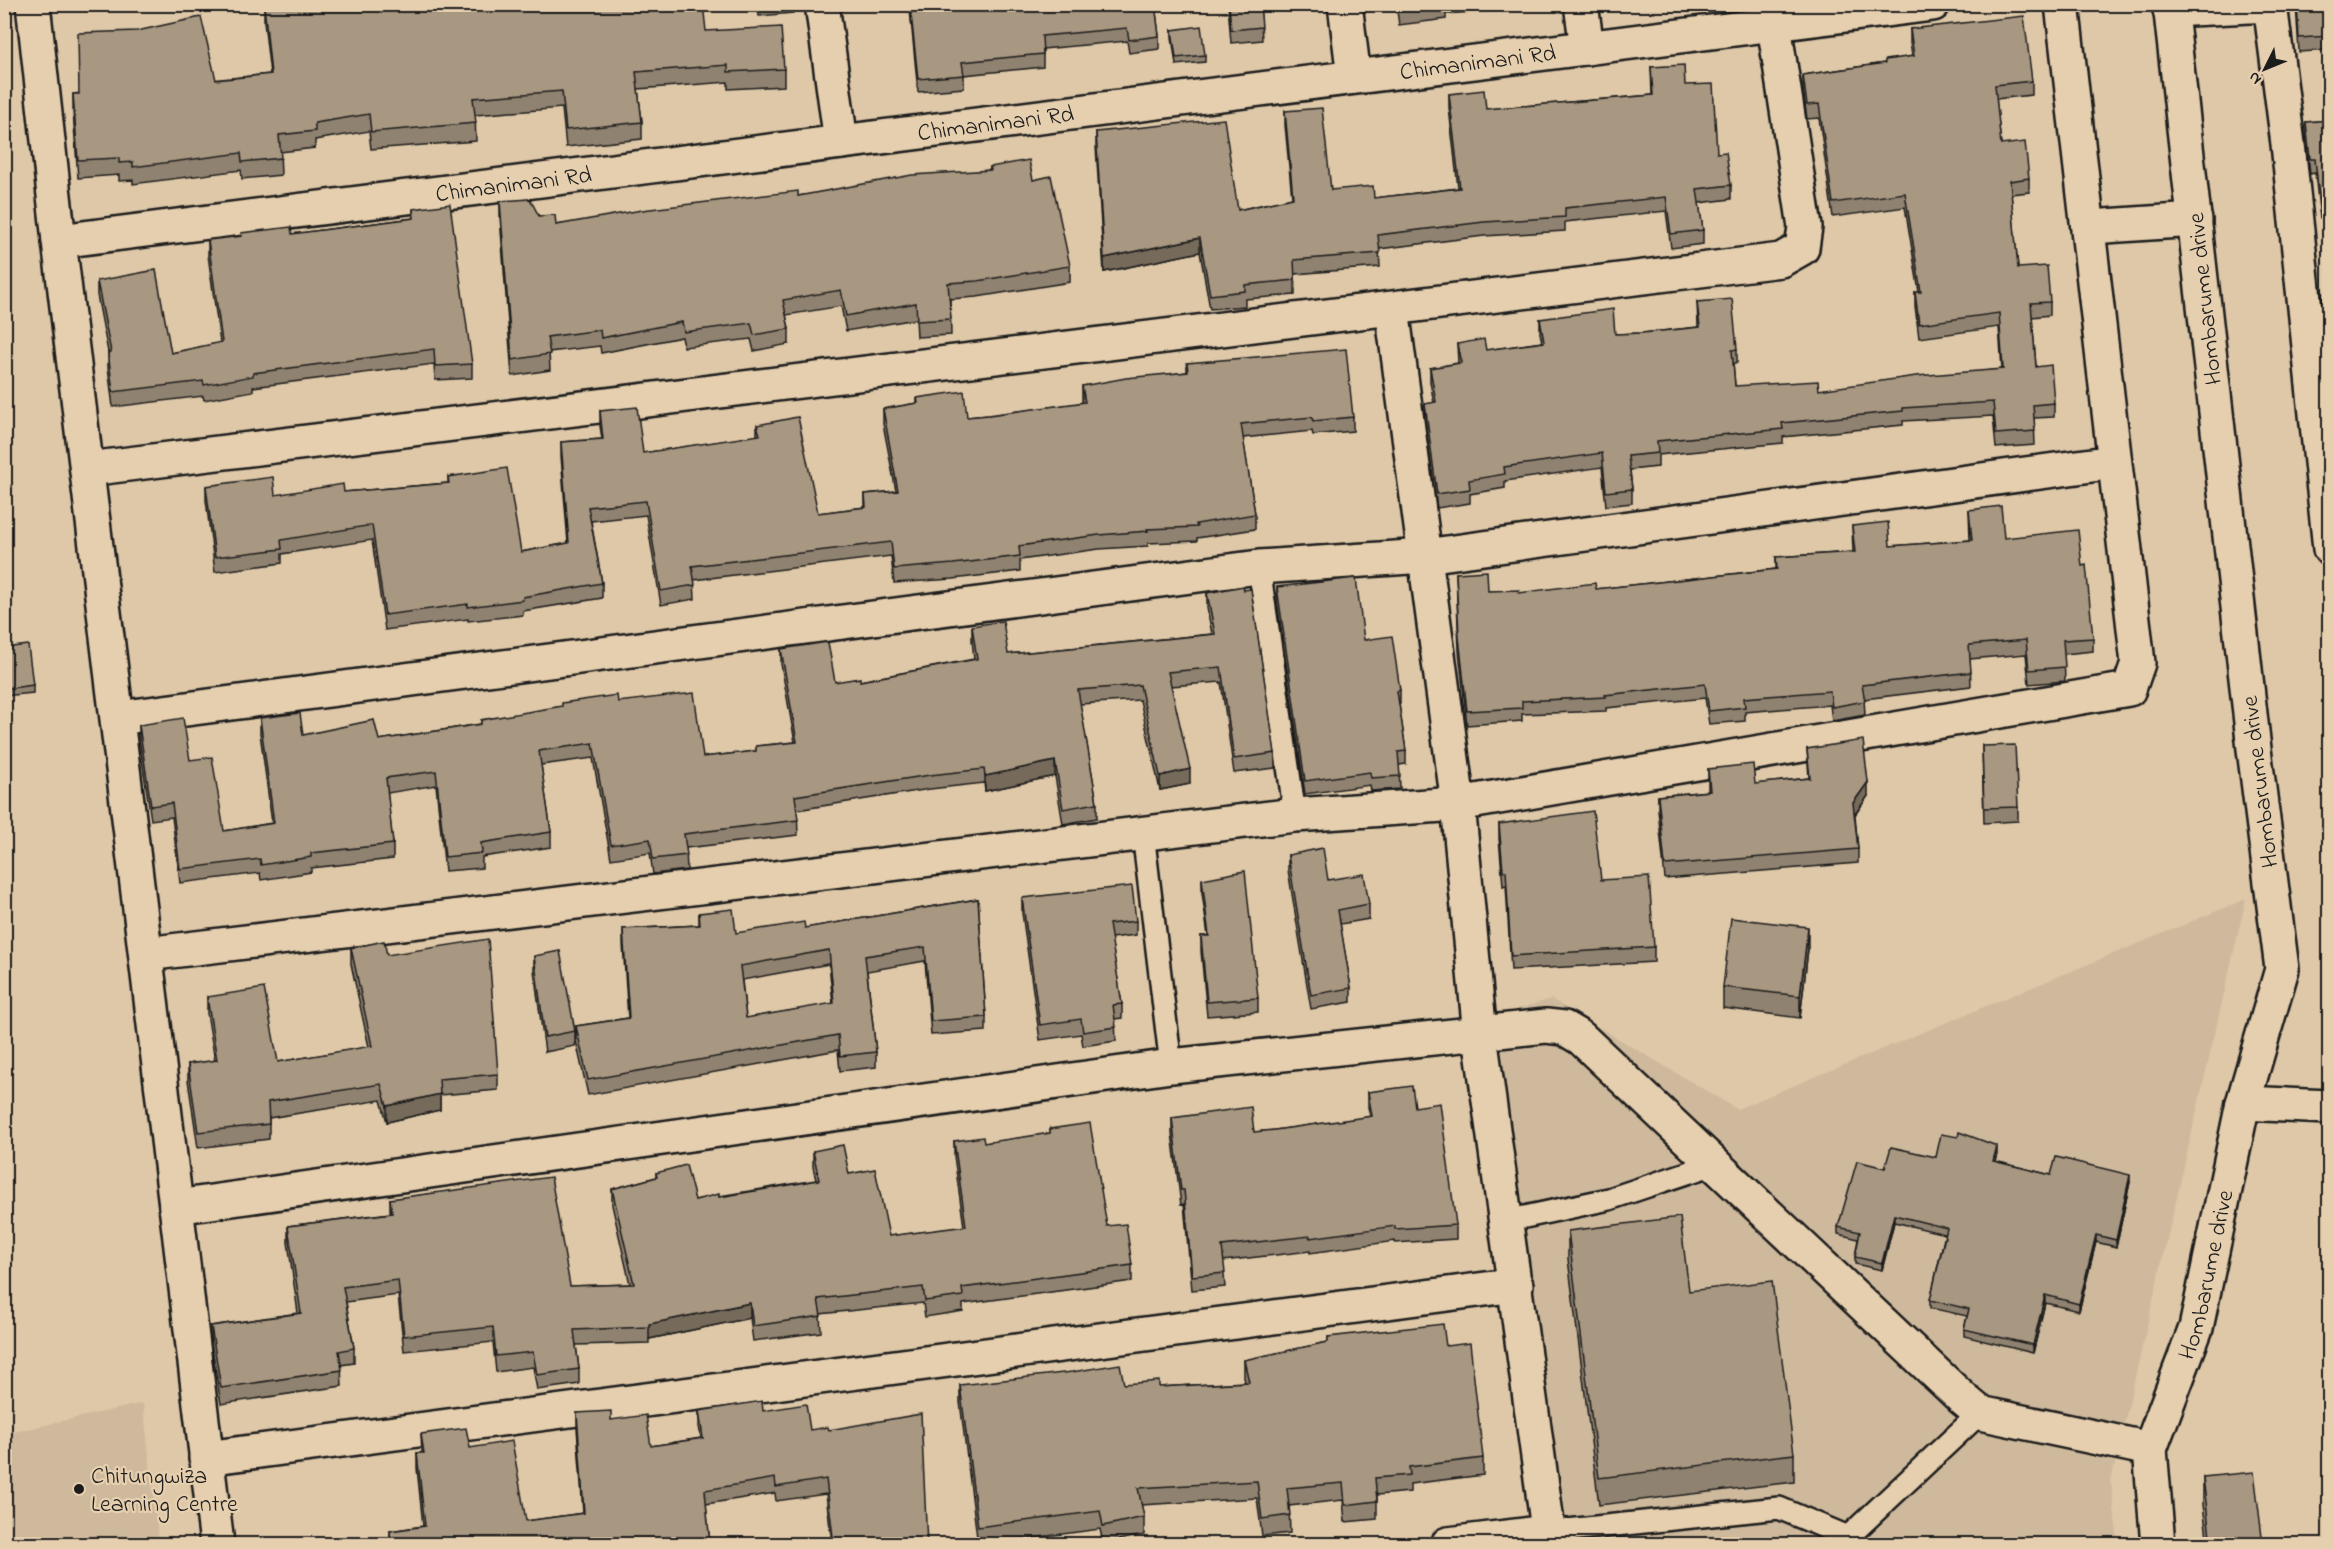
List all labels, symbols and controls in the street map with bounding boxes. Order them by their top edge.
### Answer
street label: Chimanimani Rd [1398,37,1559,91]
north arrow [2235,39,2295,99]
text: N [2243,66,2268,90]
street label: Chimanimani Rd [916,98,1077,152]
street label: Chimanimani Rd [434,159,594,213]
street label: Hombarume drive [2180,211,2233,387]
street label: Hombarume drive [2234,693,2289,870]
street label: Hombarume drive [2170,1187,2244,1365]
place label: Chitungwiza Learning Centre [91,1460,238,1523]
marker: Chitungwiza Learning Centre [72,1482,86,1496]

